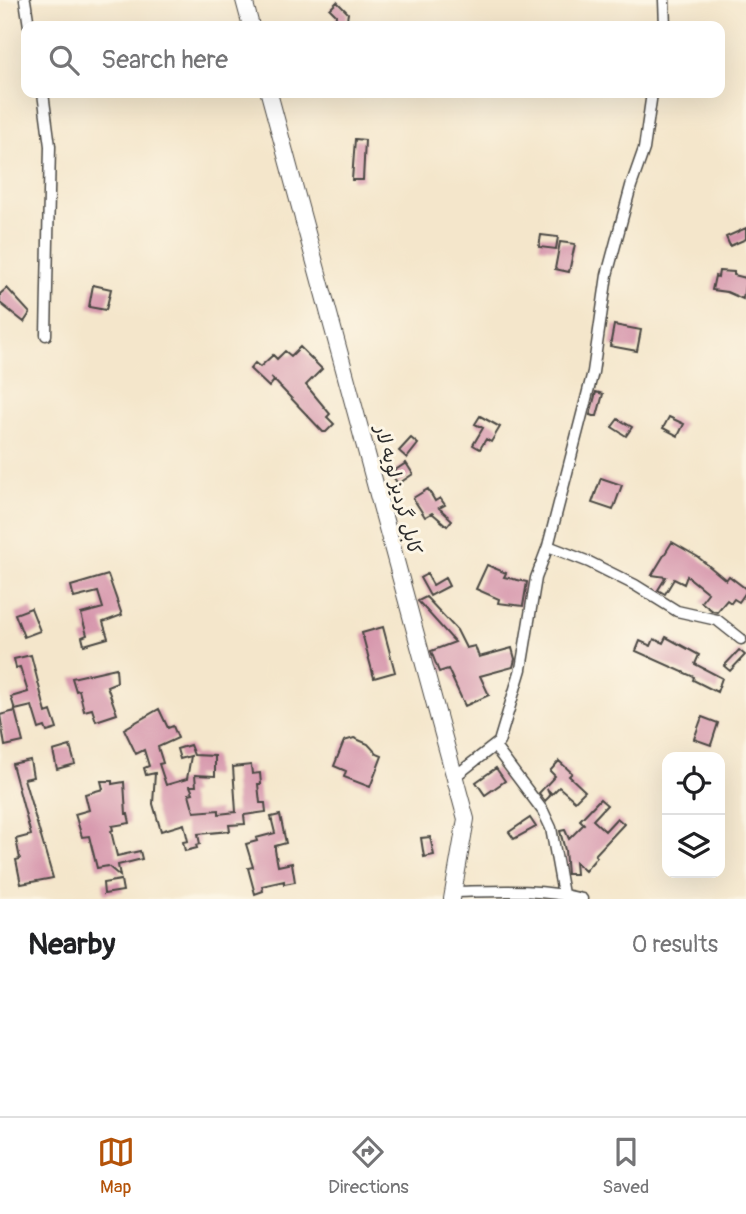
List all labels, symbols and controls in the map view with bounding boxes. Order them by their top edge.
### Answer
search box [21,21,725,98]
icon: search [45,41,83,79]
text: Search here [101,44,228,76]
street label: کابل گردیز لویه لار [369,421,427,557]
map controls [662,752,725,878]
button: locate [662,752,725,815]
button: layers [662,815,725,878]
text: Nearby [28,926,115,963]
text: 0 results [632,930,718,959]
tab: Map [97,1133,135,1199]
tab: Directions [328,1133,409,1199]
tab: Saved [602,1133,649,1199]

